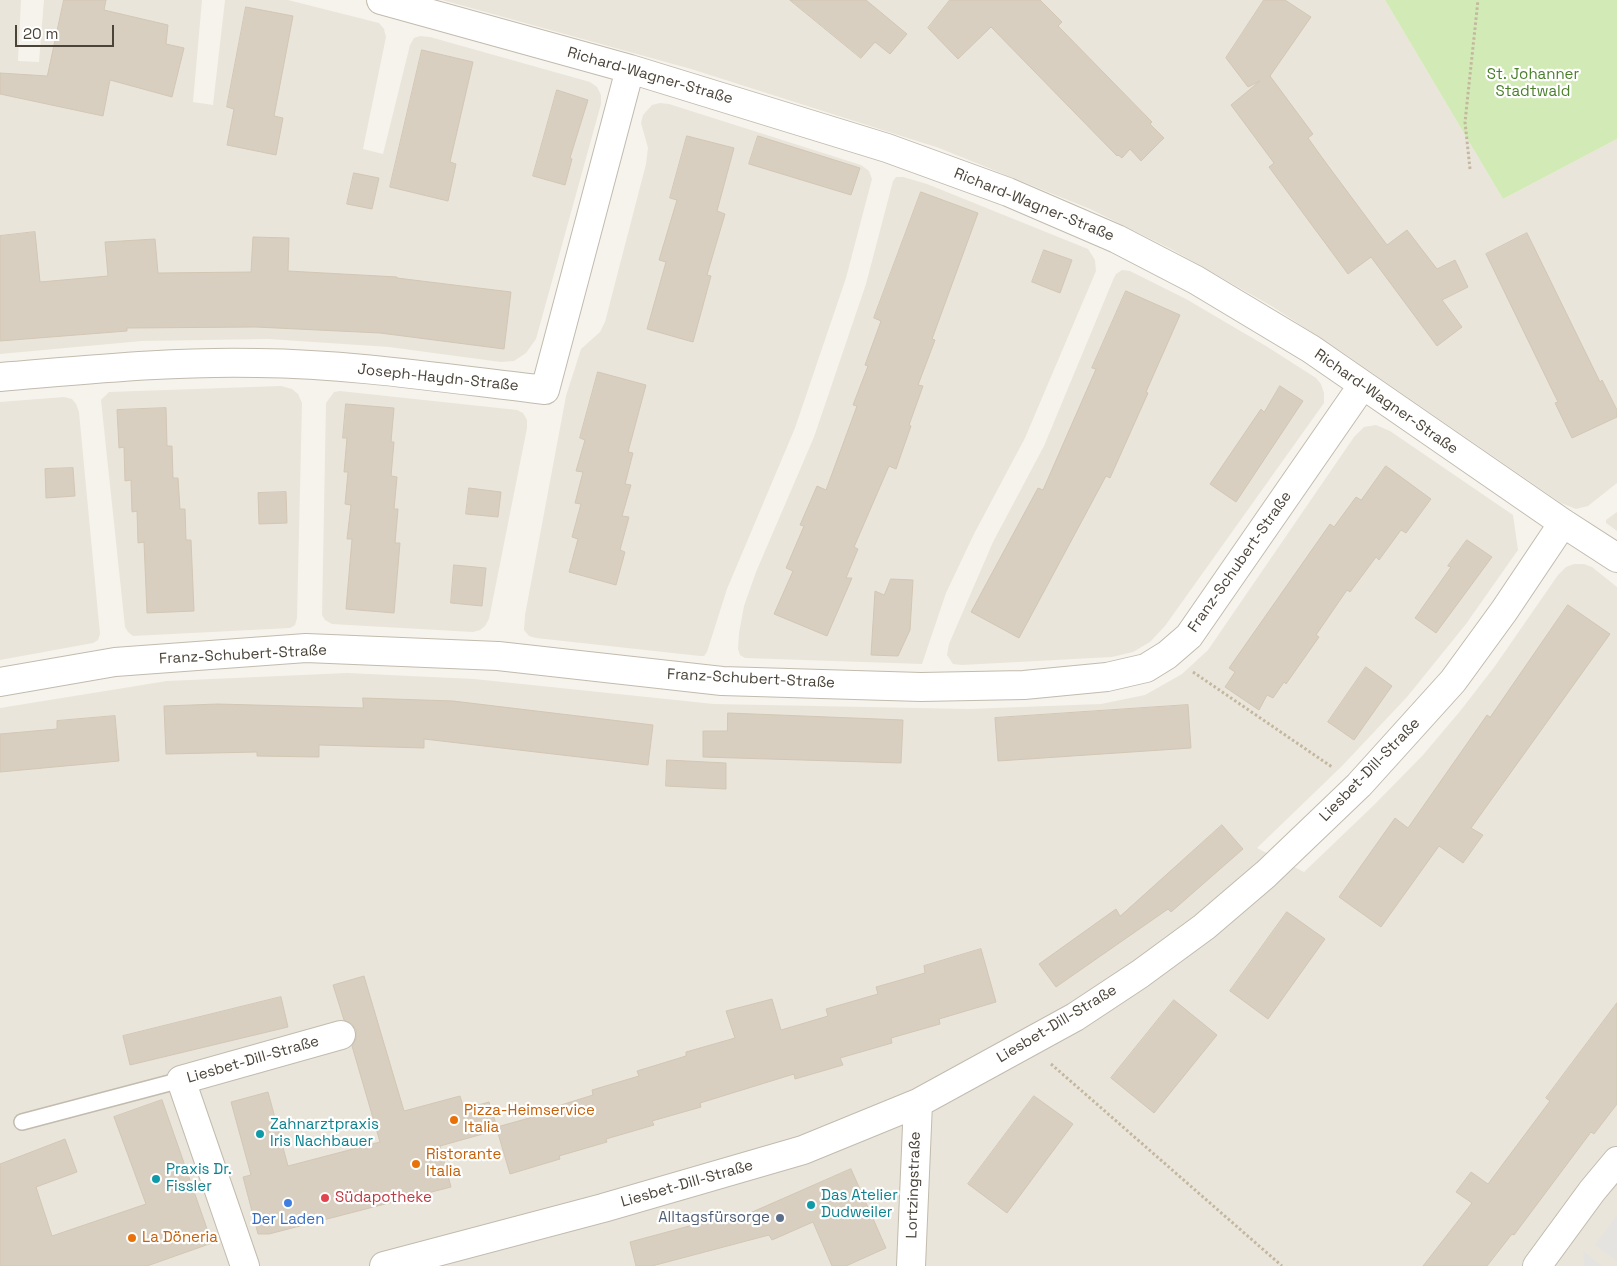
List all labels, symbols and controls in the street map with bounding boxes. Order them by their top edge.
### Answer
scale bar [18,15,116,47]
text: 20 m [23,24,58,43]
street label: Richard-Wagner-Straße [565,44,735,108]
park label: St. Johanner Stadtwald [1487,66,1579,101]
street label: Richard-Wagner-Straße [951,165,1117,245]
street label: Richard-Wagner-Straße [1311,346,1461,458]
street label: Joseph-Haydn-Straße [357,361,519,395]
street label: Franz-Schubert-Straße [1184,488,1296,636]
street label: Franz-Schubert-Straße [159,642,327,668]
street label: Franz-Schubert-Straße [667,666,835,692]
street label: Liesbet-Dill-Straße [1316,715,1424,825]
street label: Liesbet-Dill-Straße [994,981,1120,1067]
street label: Liesbet-Dill-Straße [185,1033,321,1087]
place label: Pizza-Heimservice Italia [464,1102,595,1137]
marker: Pizza-Heimservice Italia [448,1114,460,1126]
place label: Zahnarztpraxis Iris Nachbauer [270,1116,379,1151]
marker: Zahnarztpraxis Iris Nachbauer [254,1128,266,1140]
street label: Lortzingstraße [903,1131,925,1239]
place label: Ristorante Italia [426,1146,501,1181]
street label: Liesbet-Dill-Straße [619,1157,755,1211]
marker: Ristorante Italia [410,1158,422,1170]
place label: Praxis Dr. Fissler [166,1161,232,1196]
marker: Praxis Dr. Fissler [150,1173,162,1185]
place label: Das Atelier Dudweiler [821,1187,898,1222]
place label: Südapotheke [335,1189,432,1207]
marker: Südapotheke [319,1192,331,1204]
marker: Der Laden [282,1197,294,1209]
marker: Das Atelier Dudweiler [805,1199,817,1211]
place label: Alltagsfürsorge [658,1209,770,1227]
place label: Der Laden [252,1211,324,1229]
marker: Alltagsfürsorge [774,1212,786,1224]
place label: La Döneria [142,1229,218,1247]
marker: La Döneria [126,1232,138,1244]

